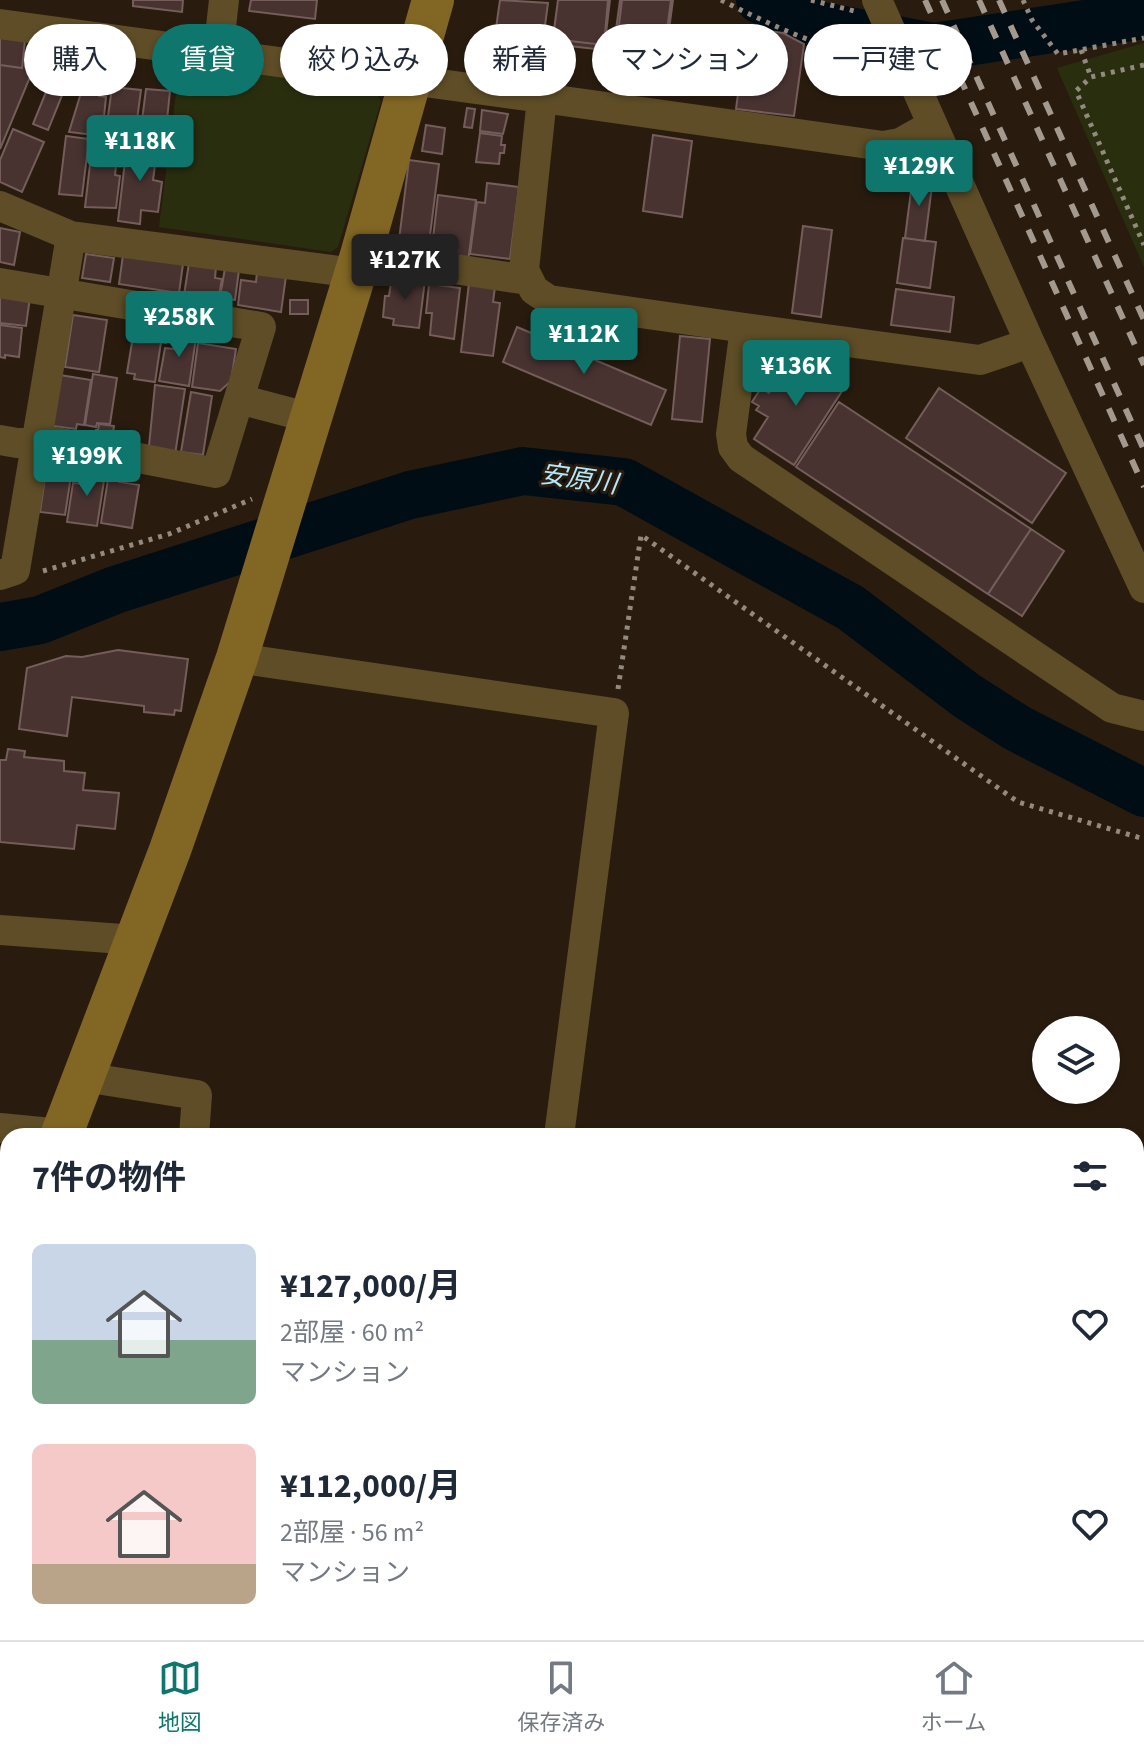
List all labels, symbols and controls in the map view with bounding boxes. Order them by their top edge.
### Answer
chip: 購入 [24,24,136,96]
chip: 賃貸 [152,24,264,96]
chip: 絞り込み [280,24,448,96]
chip: 新着 [464,24,576,96]
chip: マンション [592,24,788,96]
chip: 一戸建て [804,24,972,96]
pin: ¥118K [84,115,196,183]
text: ¥118K [105,122,175,159]
pin: ¥129K [863,140,975,208]
text: ¥129K [884,147,954,184]
pin: ¥127K [349,234,461,302]
text: ¥127K [370,241,440,278]
pin: ¥258K [123,291,235,359]
text: ¥258K [144,298,214,335]
pin: ¥112K [528,308,640,376]
text: ¥112K [549,315,619,352]
pin: ¥136K [740,340,852,408]
text: ¥136K [761,347,831,384]
pin: ¥199K [31,430,143,498]
text: ¥199K [52,437,122,474]
water label: 安原川 [538,455,623,503]
map controls [1032,1016,1120,1104]
button: layers [1032,1016,1120,1104]
text: 7件の物件 [32,1154,186,1203]
icon: filters [1068,1154,1112,1198]
text: ¥127,000/月 [280,1262,461,1311]
icon: home [96,1276,192,1372]
icon: heart [1068,1302,1112,1346]
text: 2部屋 · 60 m² [280,1314,424,1351]
text: マンション [280,1354,410,1391]
text: ¥112,000/月 [280,1462,461,1511]
icon: home [96,1476,192,1572]
icon: heart [1068,1502,1112,1546]
text: 2部屋 · 56 m² [280,1514,424,1551]
text: マンション [280,1554,410,1591]
tab: 地図 [158,1656,202,1739]
tab: 保存済み [517,1656,605,1739]
tab: ホーム [921,1656,986,1739]

